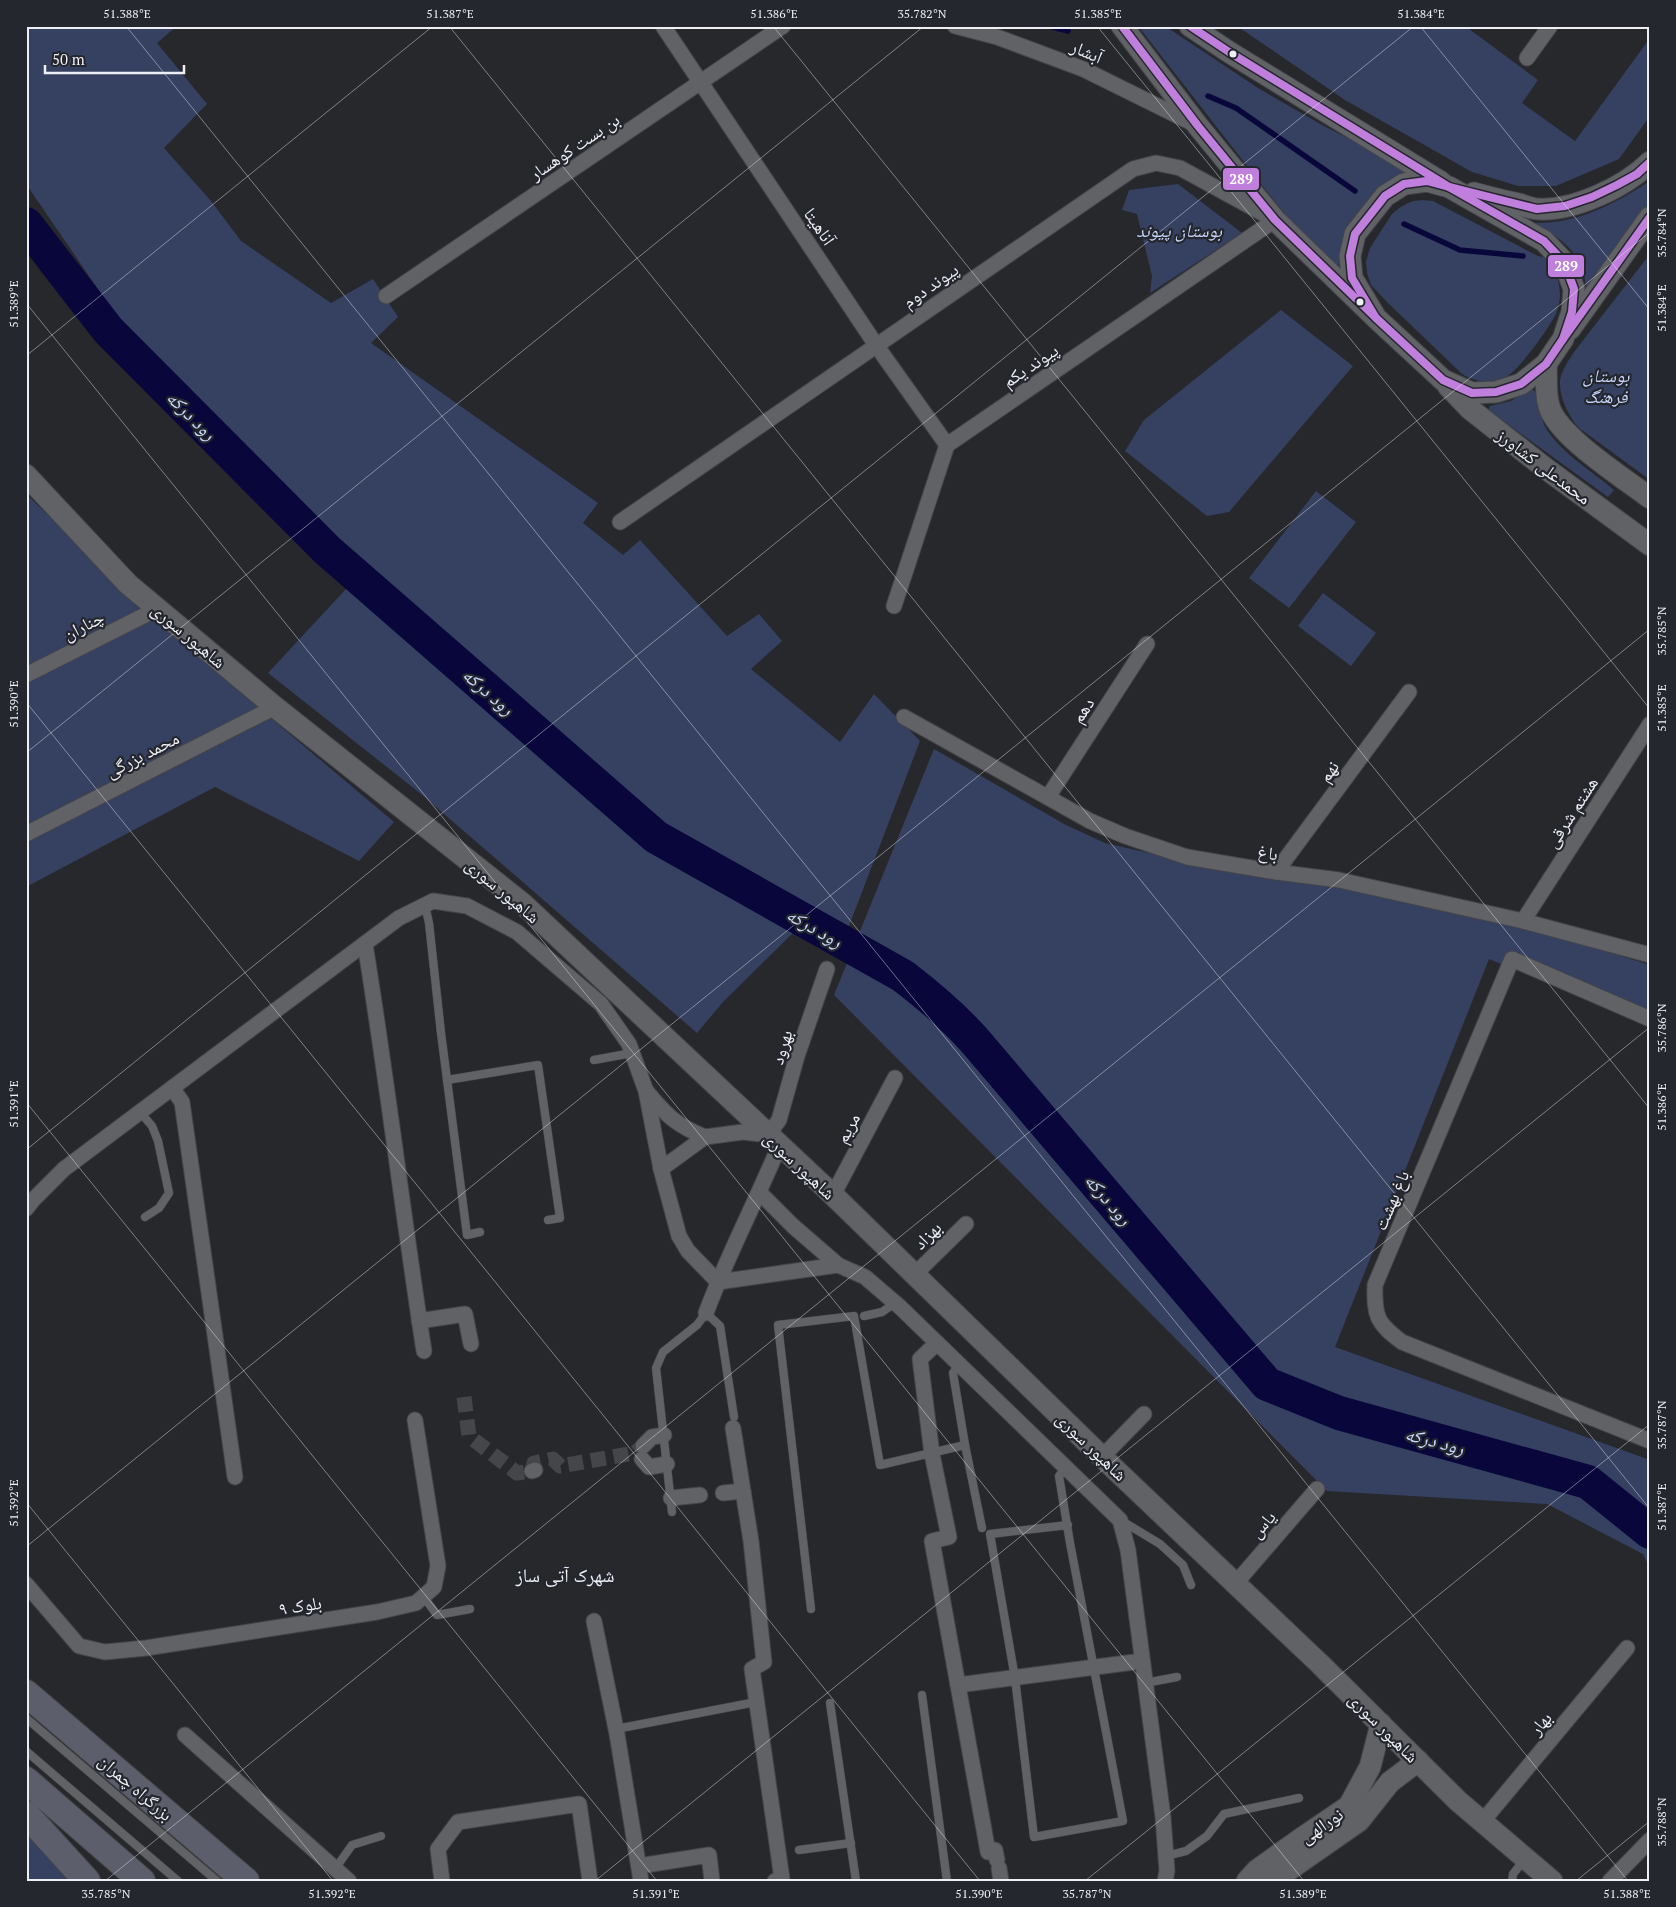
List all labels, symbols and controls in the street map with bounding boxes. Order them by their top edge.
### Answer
text: 51.388°E [103,6,151,21]
text: 51.387°E [426,6,474,21]
text: 51.386°E [750,6,798,21]
text: 35.782°N [897,6,947,21]
text: 51.385°E [1074,6,1122,21]
text: 51.384°E [1397,6,1445,21]
street label: آبشار [1066,33,1107,69]
scale bar [45,42,184,74]
text: 50 m [52,49,85,69]
unlabelled marker [1228,49,1238,59]
street label: بن بست کوهسار [523,107,624,186]
line badge: 289 [1222,167,1260,191]
text: 289 [1229,169,1253,188]
street label: آناهیتا [799,203,841,250]
text: 35.784°N [1654,208,1669,258]
park label: بوستان پیوند [1136,218,1223,242]
line badge: 289 [1547,254,1585,278]
text: 289 [1554,256,1578,275]
street label: پیوند دوم [897,257,964,314]
text: 51.389°E [6,280,21,328]
text: 51.384°E [1654,284,1669,332]
unlabelled marker [1355,297,1365,307]
street label: پیوند یکم [997,337,1063,393]
park label: بوستان فرهنگ [1583,363,1630,408]
water label: رود درکه [162,385,222,445]
street label: محمدعلی کشاورز [1491,422,1596,509]
street label: شاهپور سوری [147,597,231,673]
street label: چناران [58,605,108,645]
text: 35.785°N [1654,606,1669,656]
water label: رود درکه [458,662,520,720]
text: 51.390°E [6,680,21,728]
text: 51.385°E [1654,684,1669,732]
street label: دهم [1065,693,1100,728]
street label: محمد بزرگی [101,725,183,783]
street label: نهم [1312,755,1345,787]
street label: هشتم شرقی [1539,772,1604,853]
street label: باغ [1256,839,1280,865]
street label: شاهپور سوری [461,852,545,928]
water label: رود درکه [783,901,847,953]
text: 35.786°N [1654,1003,1669,1053]
street label: بهرود [764,1027,798,1067]
text: 51.391°E [6,1080,21,1128]
text: 51.386°E [1654,1083,1669,1131]
street label: مریم [829,1109,866,1148]
street label: شاهپور سوری [759,1125,841,1205]
street label: باغ بهشت [1368,1166,1414,1234]
water label: رود درکه [1080,1168,1138,1230]
street label: بهزاد [908,1216,946,1254]
text: 35.787°N [1654,1400,1669,1450]
street label: شاهپور سوری [1051,1406,1133,1486]
water label: رود درکه [1403,1420,1467,1460]
text: 51.392°E [6,1479,21,1527]
text: 51.387°E [1654,1483,1669,1531]
street label: یاس [1243,1505,1281,1543]
district label: شهرک آتی ساز [514,1562,615,1587]
street label: بلوک ۹ [277,1590,323,1620]
street label: شاهپور سوری [1344,1687,1424,1767]
street label: بهار [1523,1706,1557,1740]
street label: بزرگراه چمران [94,1748,178,1826]
text: 35.788°N [1654,1797,1669,1847]
street label: نورالهی [1295,1802,1347,1848]
text: 35.785°N [81,1886,131,1901]
text: 51.392°E [308,1886,356,1901]
text: 51.391°E [632,1886,680,1901]
text: 51.390°E [955,1886,1003,1901]
text: 35.787°N [1062,1886,1112,1901]
text: 51.389°E [1279,1886,1327,1901]
text: 51.388°E [1603,1886,1651,1901]

